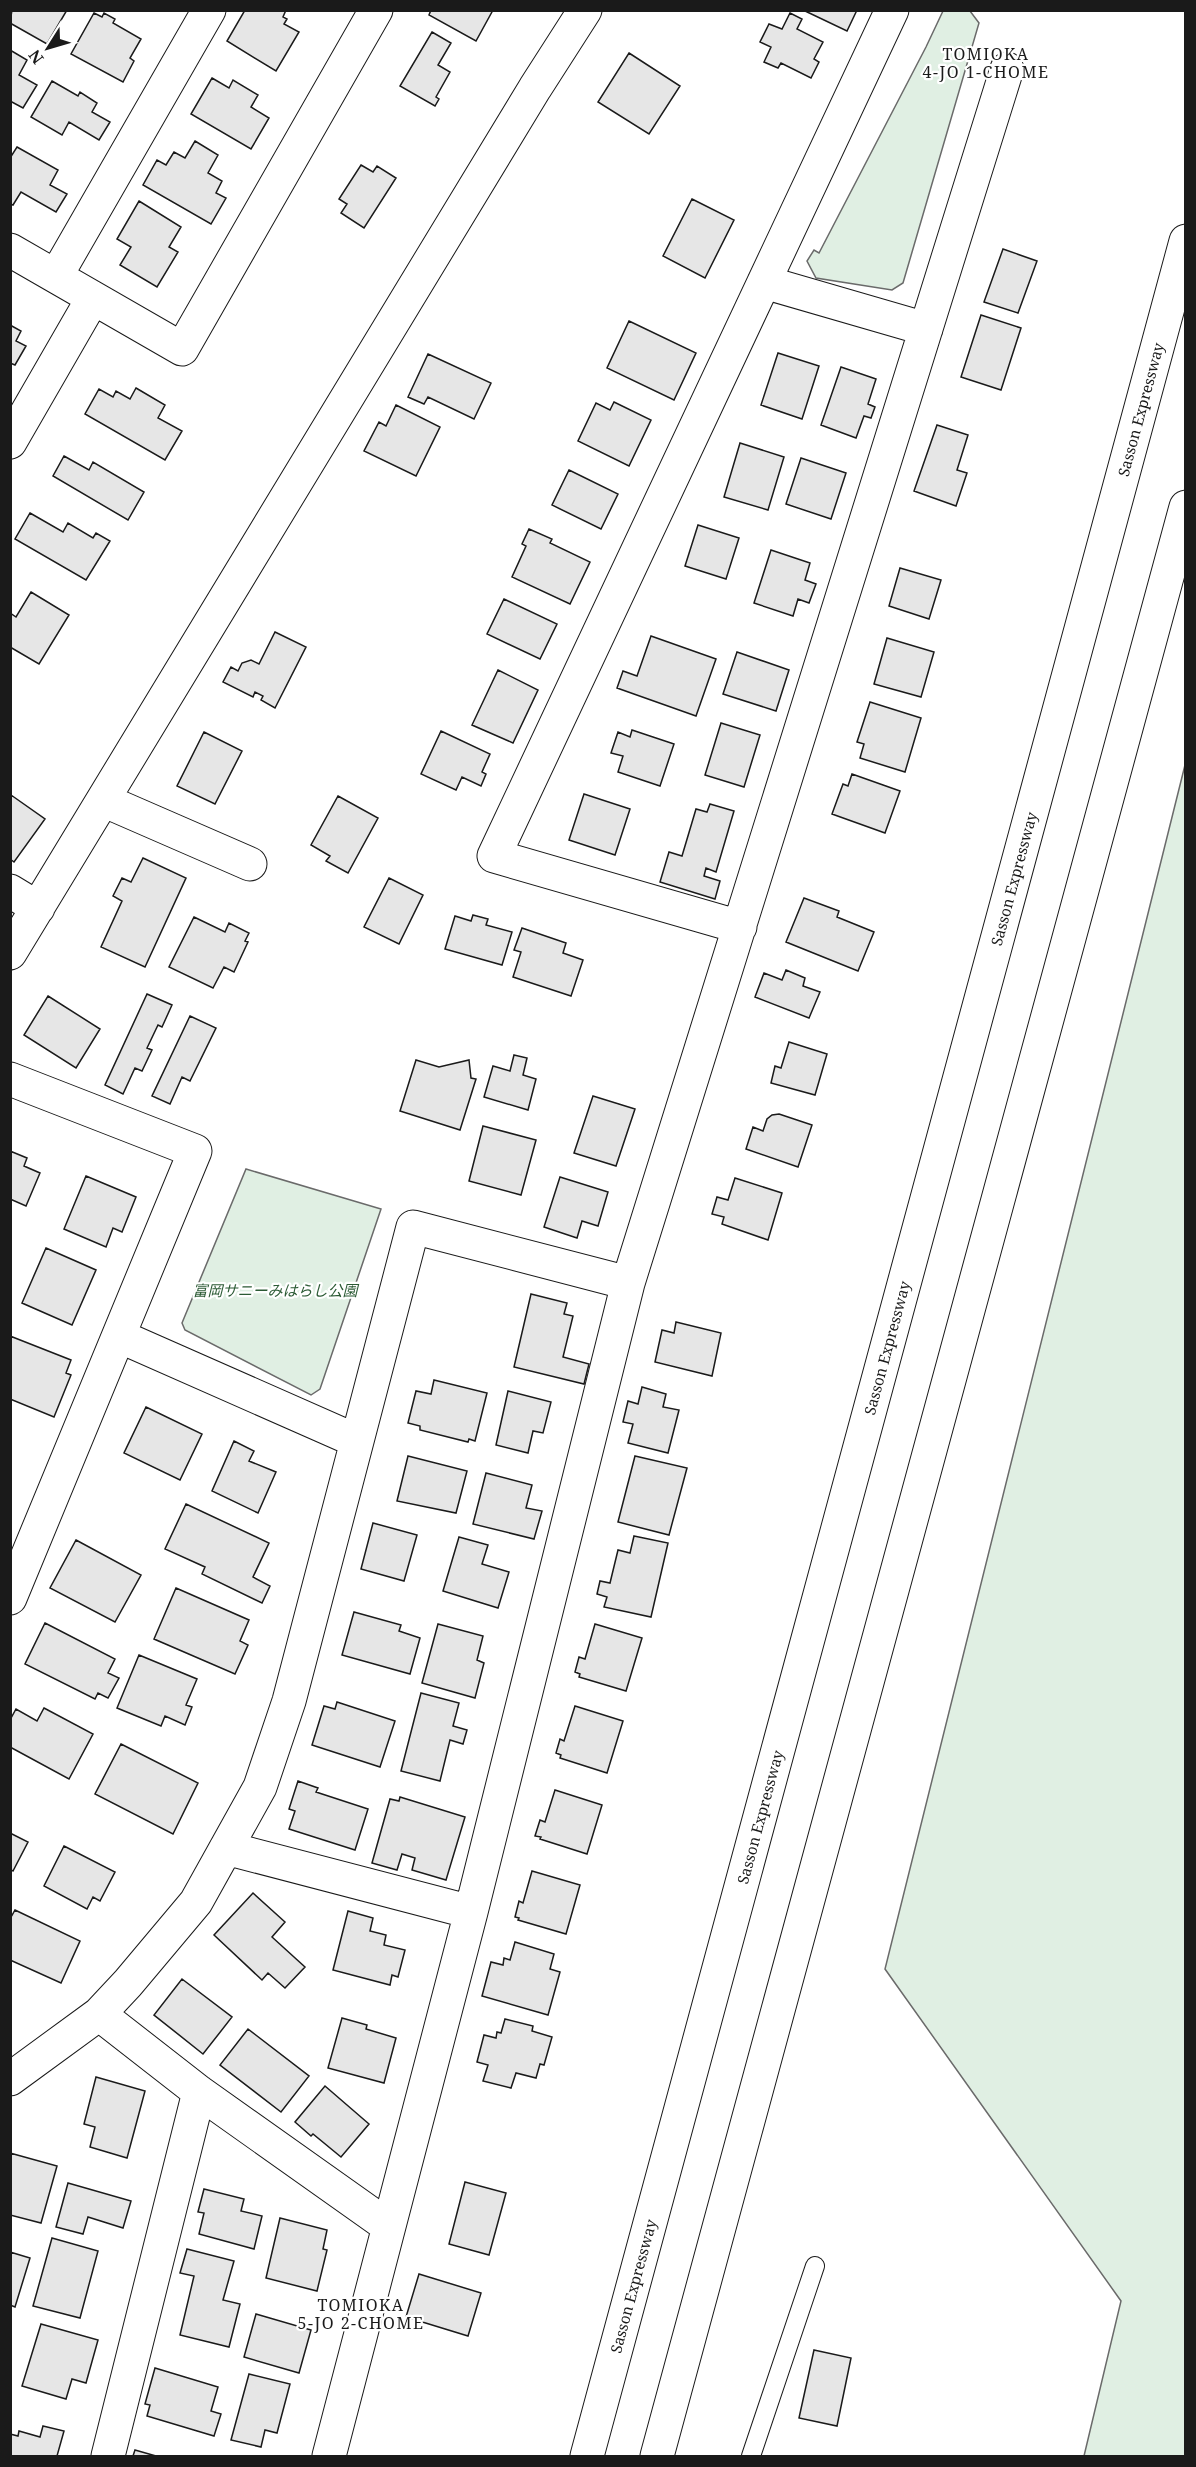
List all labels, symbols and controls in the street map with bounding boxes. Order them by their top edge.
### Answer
north arrow [18,18,78,78]
district label: TOMIOKA 4-JO 1-CHOME [923,43,1049,83]
text: N [23,45,49,69]
street label: Sasson Expressway [1113,340,1168,479]
street label: Sasson Expressway [986,809,1041,948]
street label: Sasson Expressway [859,1278,914,1417]
park label: 富岡サニーみはらし公園 [192,1280,359,1300]
street label: Sasson Expressway [732,1747,788,1886]
street label: Sasson Expressway [605,2216,661,2355]
district label: TOMIOKA 5-JO 2-CHOME [298,2294,424,2334]

